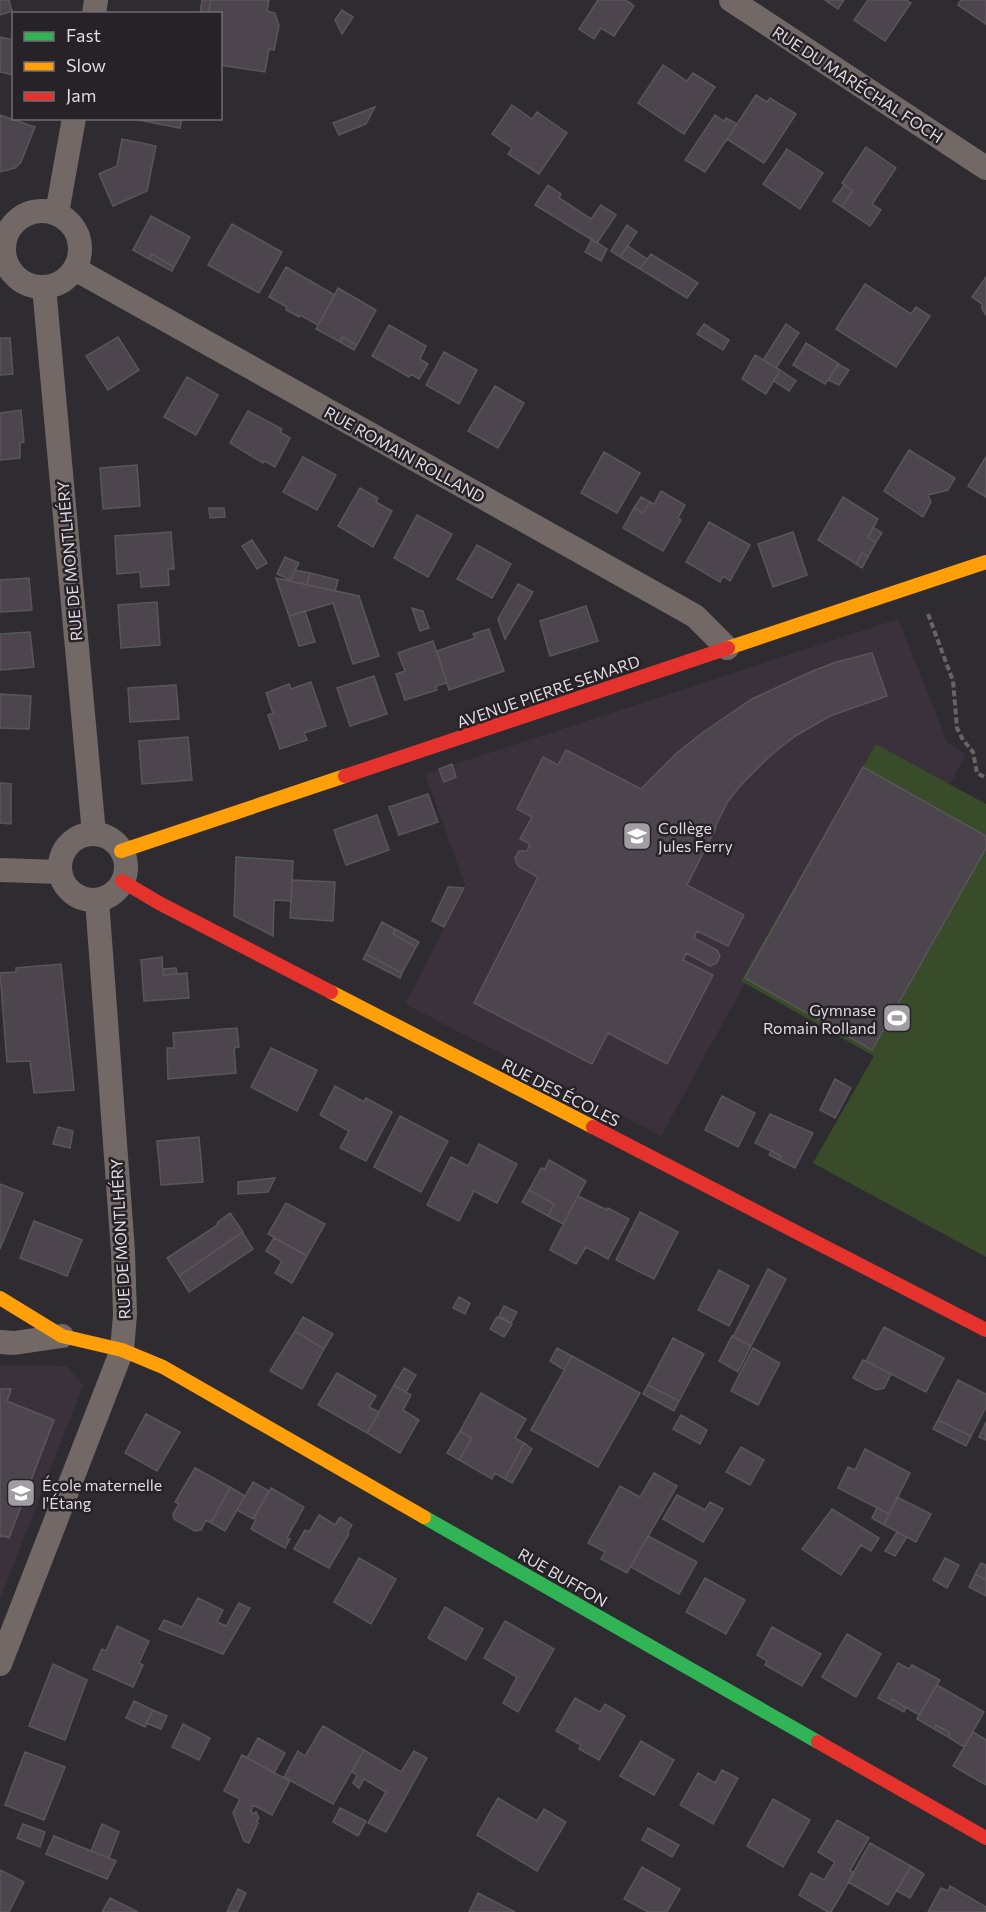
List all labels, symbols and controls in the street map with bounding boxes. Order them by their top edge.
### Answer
legend [12,12,222,120]
street label: RUE DU MARÉCHAL FOCH [769,22,947,146]
text: Fast [66,24,101,46]
text: Slow [66,54,106,76]
text: Jam [66,84,96,106]
street label: RUE ROMAIN ROLLAND [321,402,489,506]
street label: RUE DE MONTLHÉRY [52,480,85,642]
street label: AVENUE PIERRE SEMARD [454,651,642,731]
place label: Collège Jules Ferry [658,818,733,855]
school or university icon: Collège Jules Ferry [621,820,653,852]
place label: Gymnase Romain Rolland [763,1000,876,1037]
sports icon: Gymnase Romain Rolland [881,1002,913,1034]
street label: RUE DES ÉCOLES [499,1054,623,1130]
street label: RUE DE MONTLHÉRY [106,1158,134,1320]
place label: École maternelle l'Étang [42,1475,162,1512]
school or university icon: École maternelle l'Étang [5,1477,37,1509]
street label: RUE BUFFON [515,1544,611,1610]

